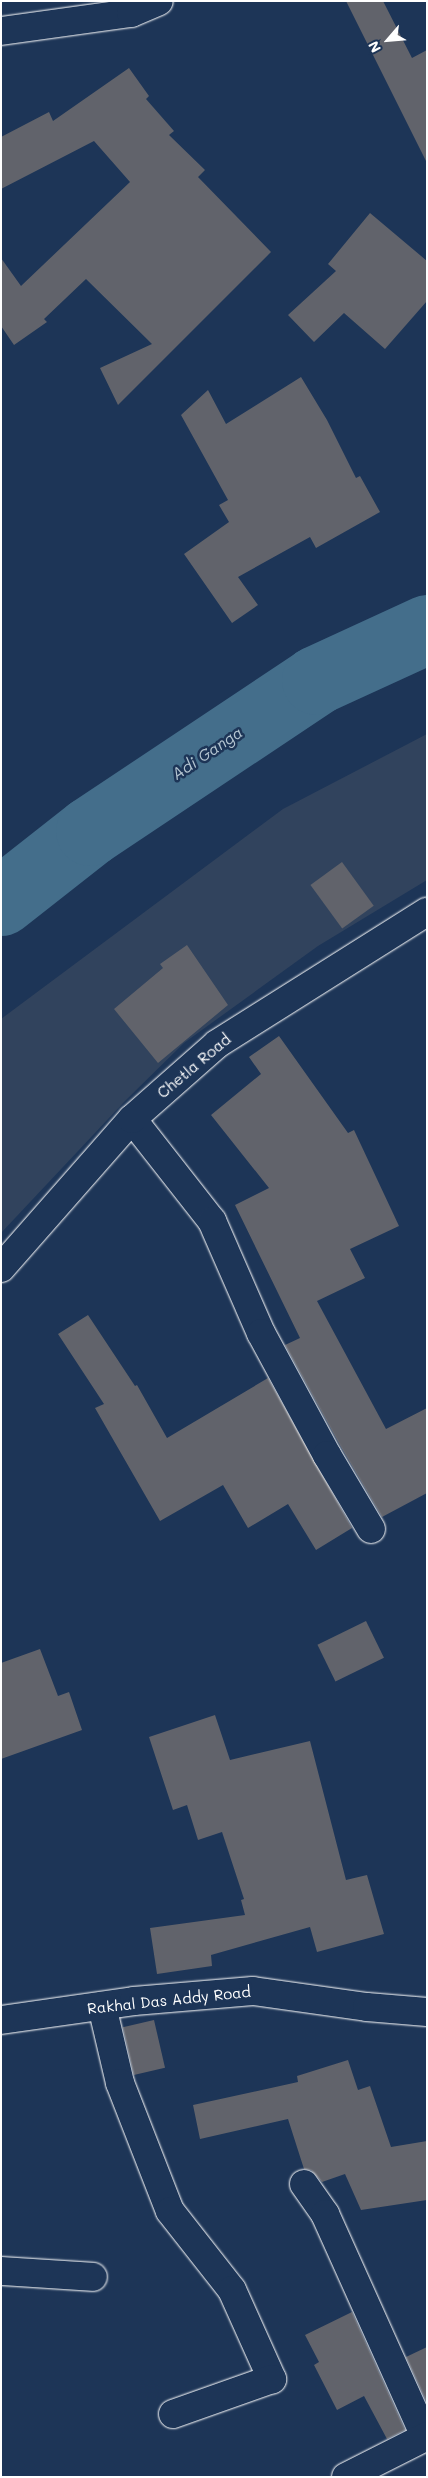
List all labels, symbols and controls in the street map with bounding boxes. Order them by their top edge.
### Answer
north arrow [363,15,413,65]
text: N [363,38,385,56]
water label: Adi Ganga [168,722,246,784]
street label: Chetla Road [154,1030,234,1102]
street label: Rakhal Das Addy Road [86,1982,252,2018]

